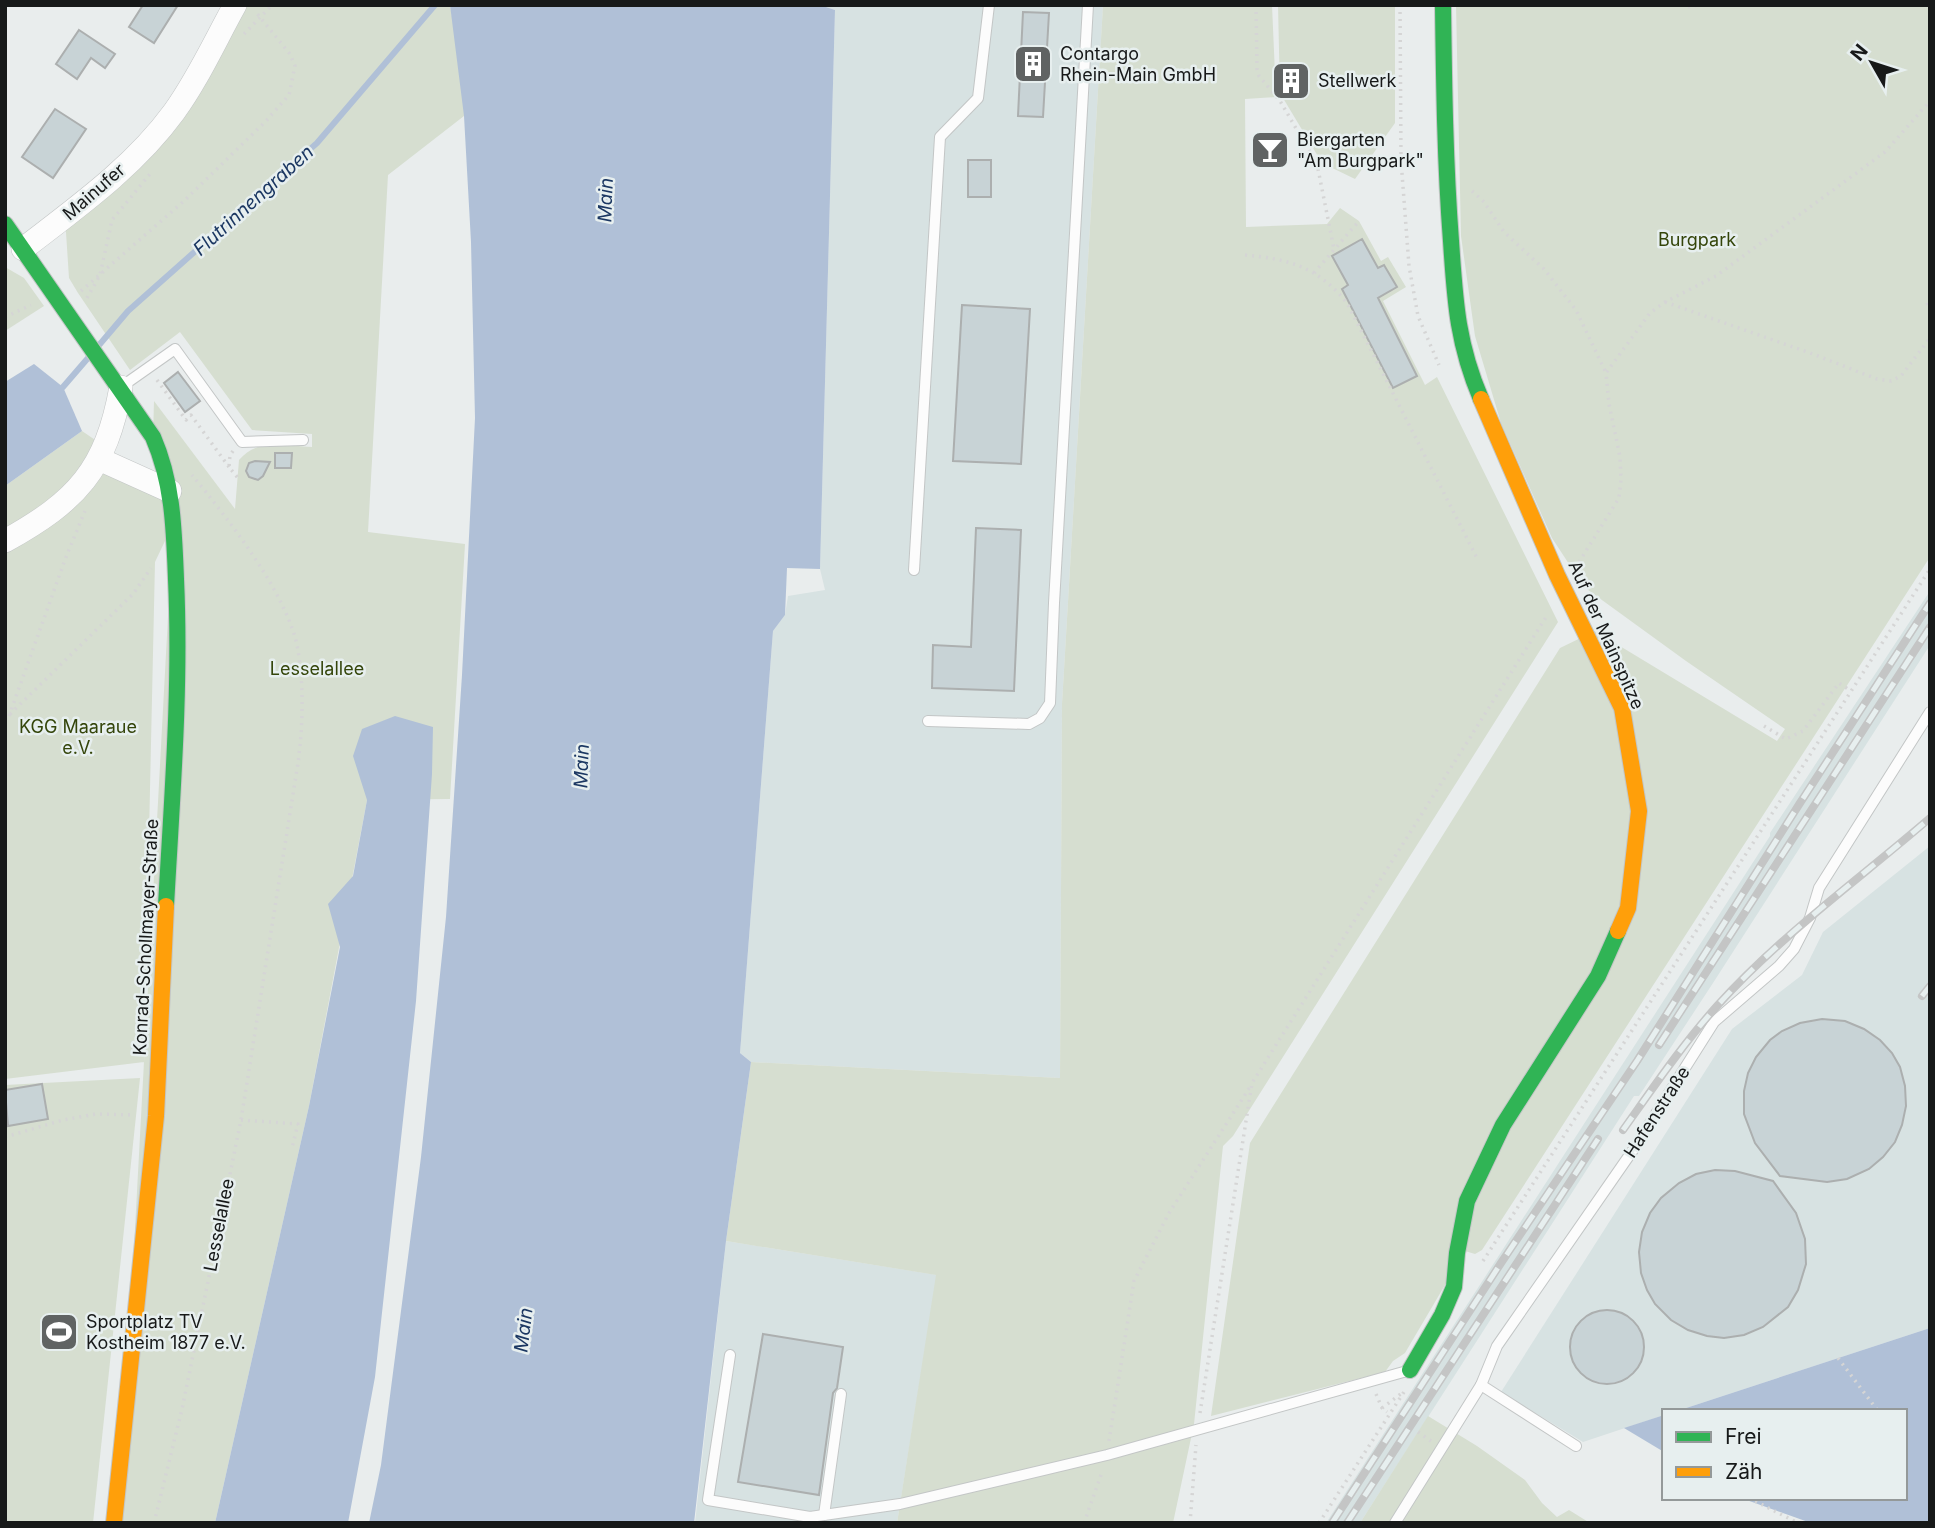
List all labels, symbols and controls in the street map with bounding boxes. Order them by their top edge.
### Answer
north arrow [1837,28,1907,98]
text: N [1846,40,1873,65]
building icon: Contargo Rhein-Main GmbH [1012,43,1054,85]
place label: Contargo Rhein-Main GmbH [1060,43,1216,85]
building icon: Stellwerk [1270,60,1312,102]
place label: Stellwerk [1318,70,1396,91]
bar icon: Biergarten "Am Burgpark" [1249,129,1291,171]
place label: Biergarten "Am Burgpark" [1297,129,1424,171]
water label: Flutrinnengraben [188,140,318,260]
street label: Mainufer [58,159,129,224]
water label: Main [593,177,618,223]
park label: Burgpark [1658,229,1736,250]
street label: Auf der Mainspitze [1564,557,1649,712]
park label: Lesselallee [270,658,364,679]
park label: KGG Maaraue e.V. [19,716,137,758]
water label: Main [569,743,594,789]
street label: Konrad-Schollmayer-Straße [129,818,162,1056]
street label: Hafenstraße [1619,1062,1694,1161]
street label: Lesselallee [199,1177,238,1273]
water label: Main [509,1306,538,1354]
sports icon: Sportplatz TV Kostheim 1877 e.V. [38,1311,80,1353]
place label: Sportplatz TV Kostheim 1877 e.V. [86,1311,246,1353]
legend [1662,1409,1907,1500]
text: Frei [1725,1424,1762,1449]
text: Zäh [1725,1459,1762,1484]

